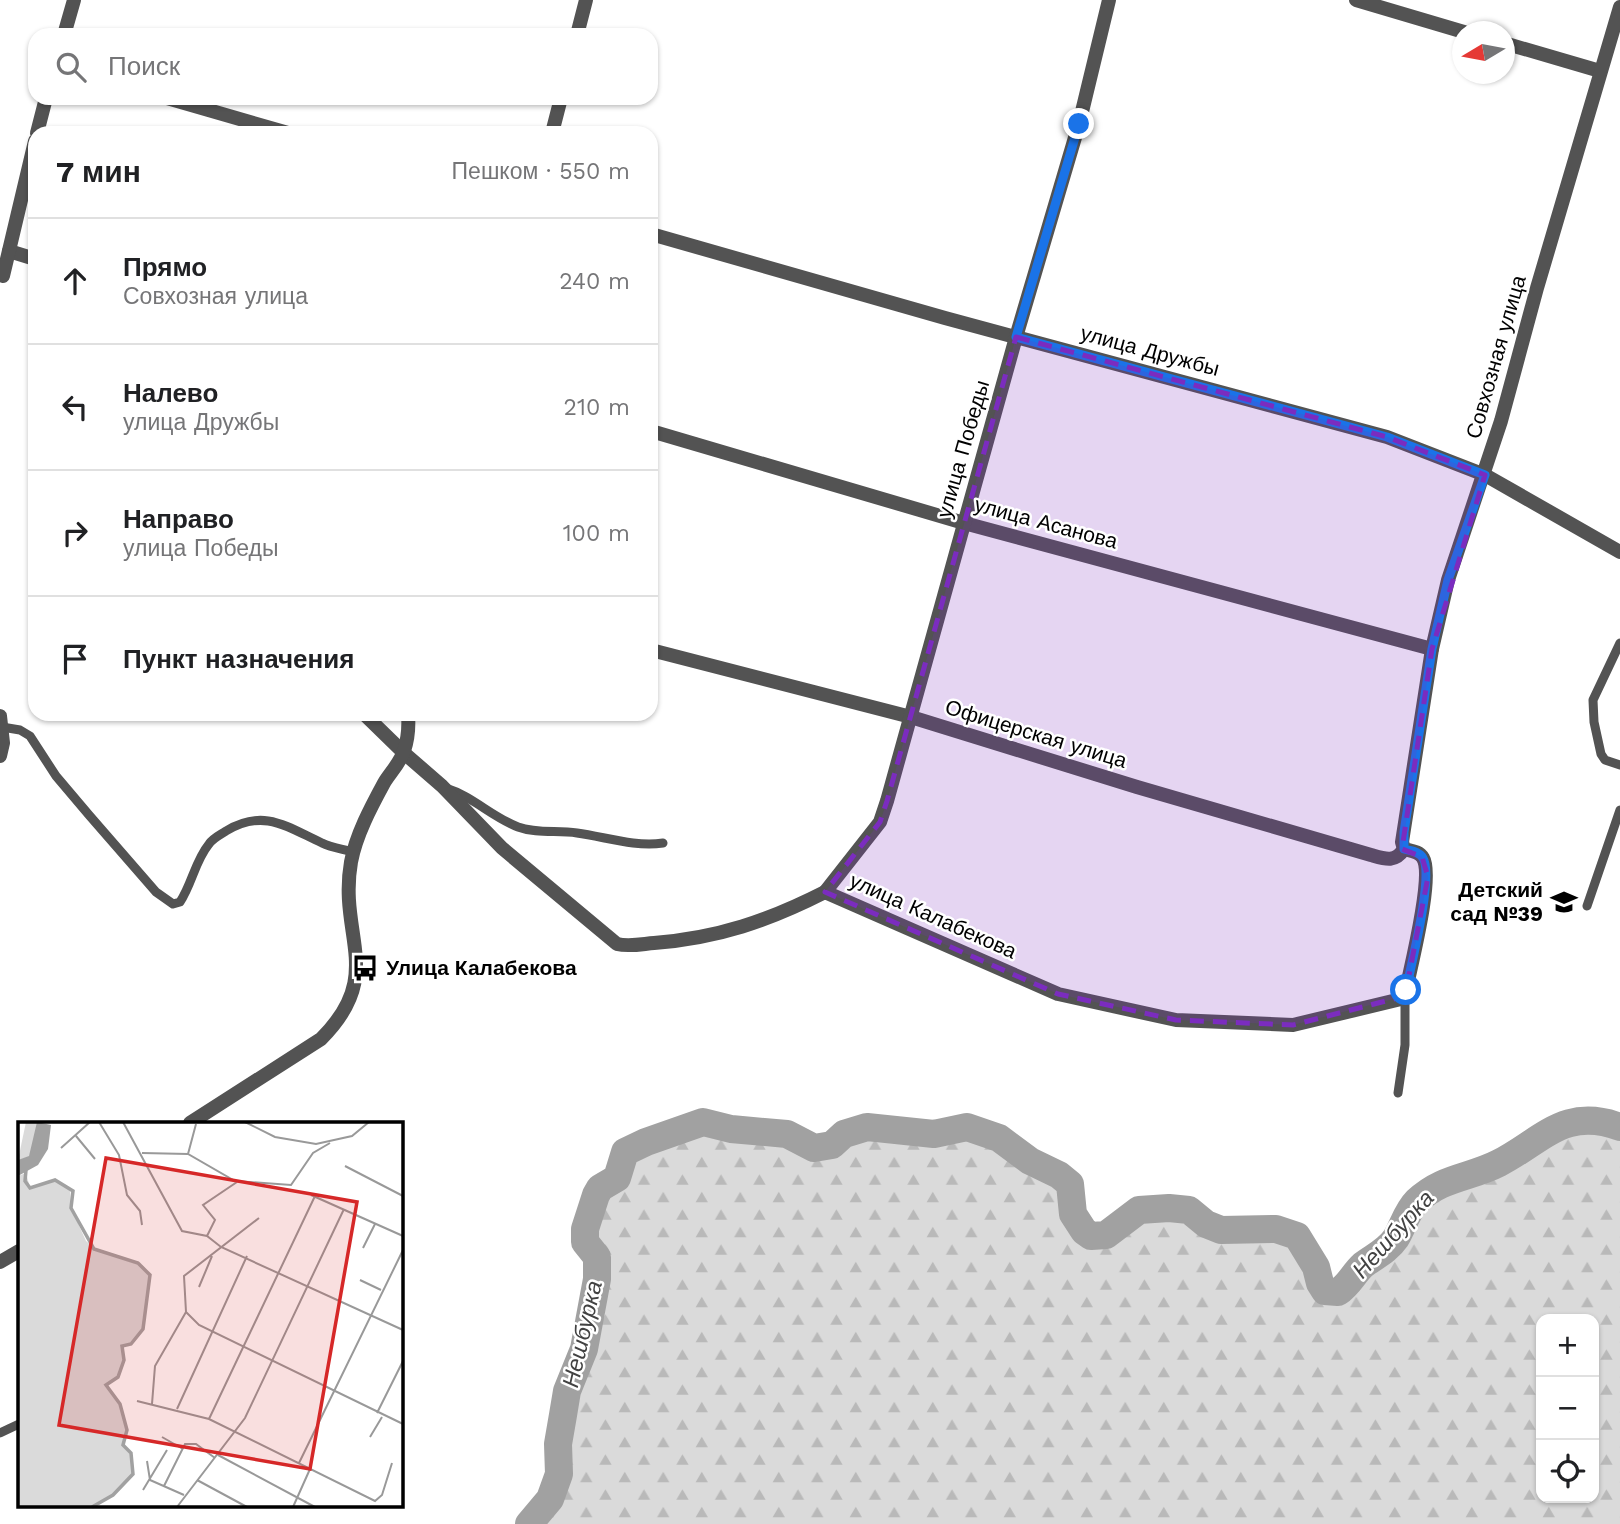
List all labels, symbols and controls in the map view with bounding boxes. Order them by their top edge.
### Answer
north arrow [1452,21,1515,84]
search box [28,28,658,105]
icon: search [52,48,90,86]
text: Поиск [108,51,180,81]
route end [1063,108,1094,139]
text: 7 мин [56,154,141,189]
text: Пешком · 550 m [452,158,630,185]
text: Прямо [123,252,207,282]
icon: ahead [56,262,94,300]
text: 240 m [559,268,630,295]
street label: Совхозная улица [1460,272,1531,441]
text: Совхозная улица [123,283,308,310]
street label: улица Дружбы [1078,320,1222,381]
street label: улица Победы [931,377,994,521]
text: Налево [123,378,218,408]
icon: left [56,388,94,426]
text: 210 m [564,394,630,421]
text: улица Дружбы [123,409,279,436]
street label: улица Асанова [972,491,1121,554]
text: Направо [123,504,234,534]
icon: right [56,514,94,552]
text: 100 m [563,520,630,547]
text: улица Победы [123,535,279,562]
icon: arrive [56,640,94,678]
text: Пункт назначения [123,644,354,674]
street label: Офицерская улица [942,694,1130,773]
street label: улица Калабекова [846,868,1021,964]
place label: Детский сад №39 [1450,877,1543,926]
school or university icon: Детский сад №39 [1549,887,1579,917]
bus stop icon: Улица Калабекова [350,953,380,983]
place label: Улица Калабекова [386,955,577,980]
route start [1390,974,1421,1005]
inset map [18,1122,402,1506]
water label: Нешбурка [1347,1185,1440,1284]
water label: Нешбурка [557,1278,608,1390]
map controls [1536,1314,1599,1503]
button: + [1536,1314,1599,1377]
button: − [1536,1377,1599,1440]
button: locate [1536,1440,1599,1503]

